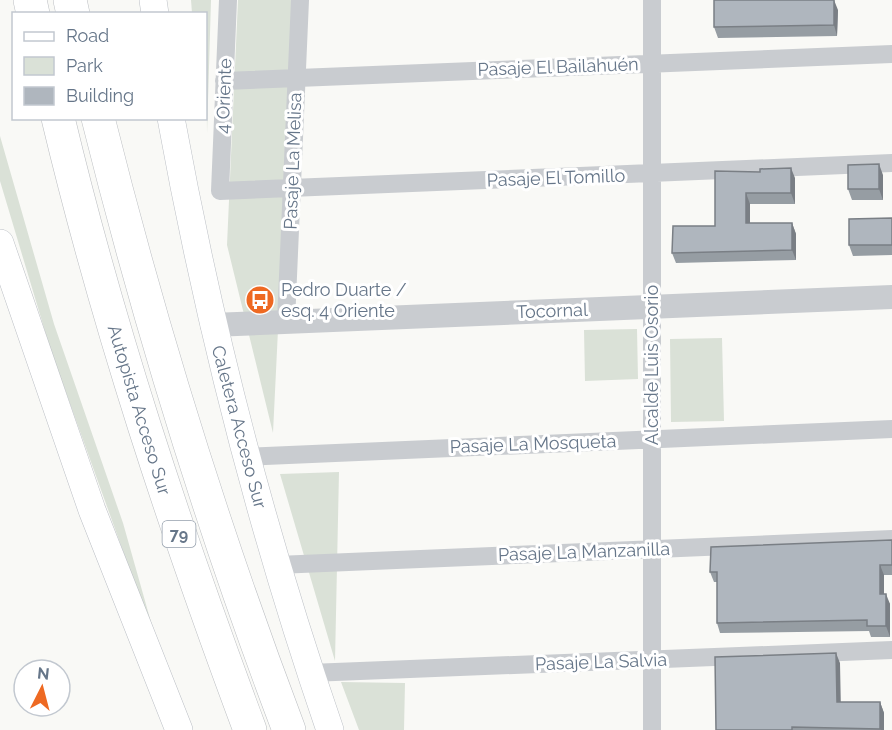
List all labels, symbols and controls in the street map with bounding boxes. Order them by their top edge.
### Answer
legend [12,12,207,120]
text: Road [66,25,109,46]
street label: Pasaje El Bailahuén [477,53,639,80]
text: Park [66,55,103,76]
street label: 4 Oriente [212,57,235,134]
text: Building [66,85,134,106]
street label: Pasaje La Melisa [280,92,305,230]
street label: Pasaje El Tomillo [486,165,626,190]
place label: Pedro Duarte / esq. 4 Oriente [281,279,407,321]
bus stop icon: Pedro Duarte / esq. 4 Oriente [244,284,276,316]
street label: Alcalde Luis Osorio [641,285,662,445]
street label: Tocornal [516,299,588,322]
street label: Autopista Acceso Sur [104,322,176,498]
street label: Caletera Acceso Sur [208,343,272,511]
street label: Pasaje La Mosqueta [449,430,617,457]
road number: 79 [162,521,195,547]
street label: Pasaje La Manzanilla [498,538,670,565]
street label: Pasaje La Salvia [535,649,667,674]
north arrow [12,658,72,718]
text: N [36,663,51,684]

